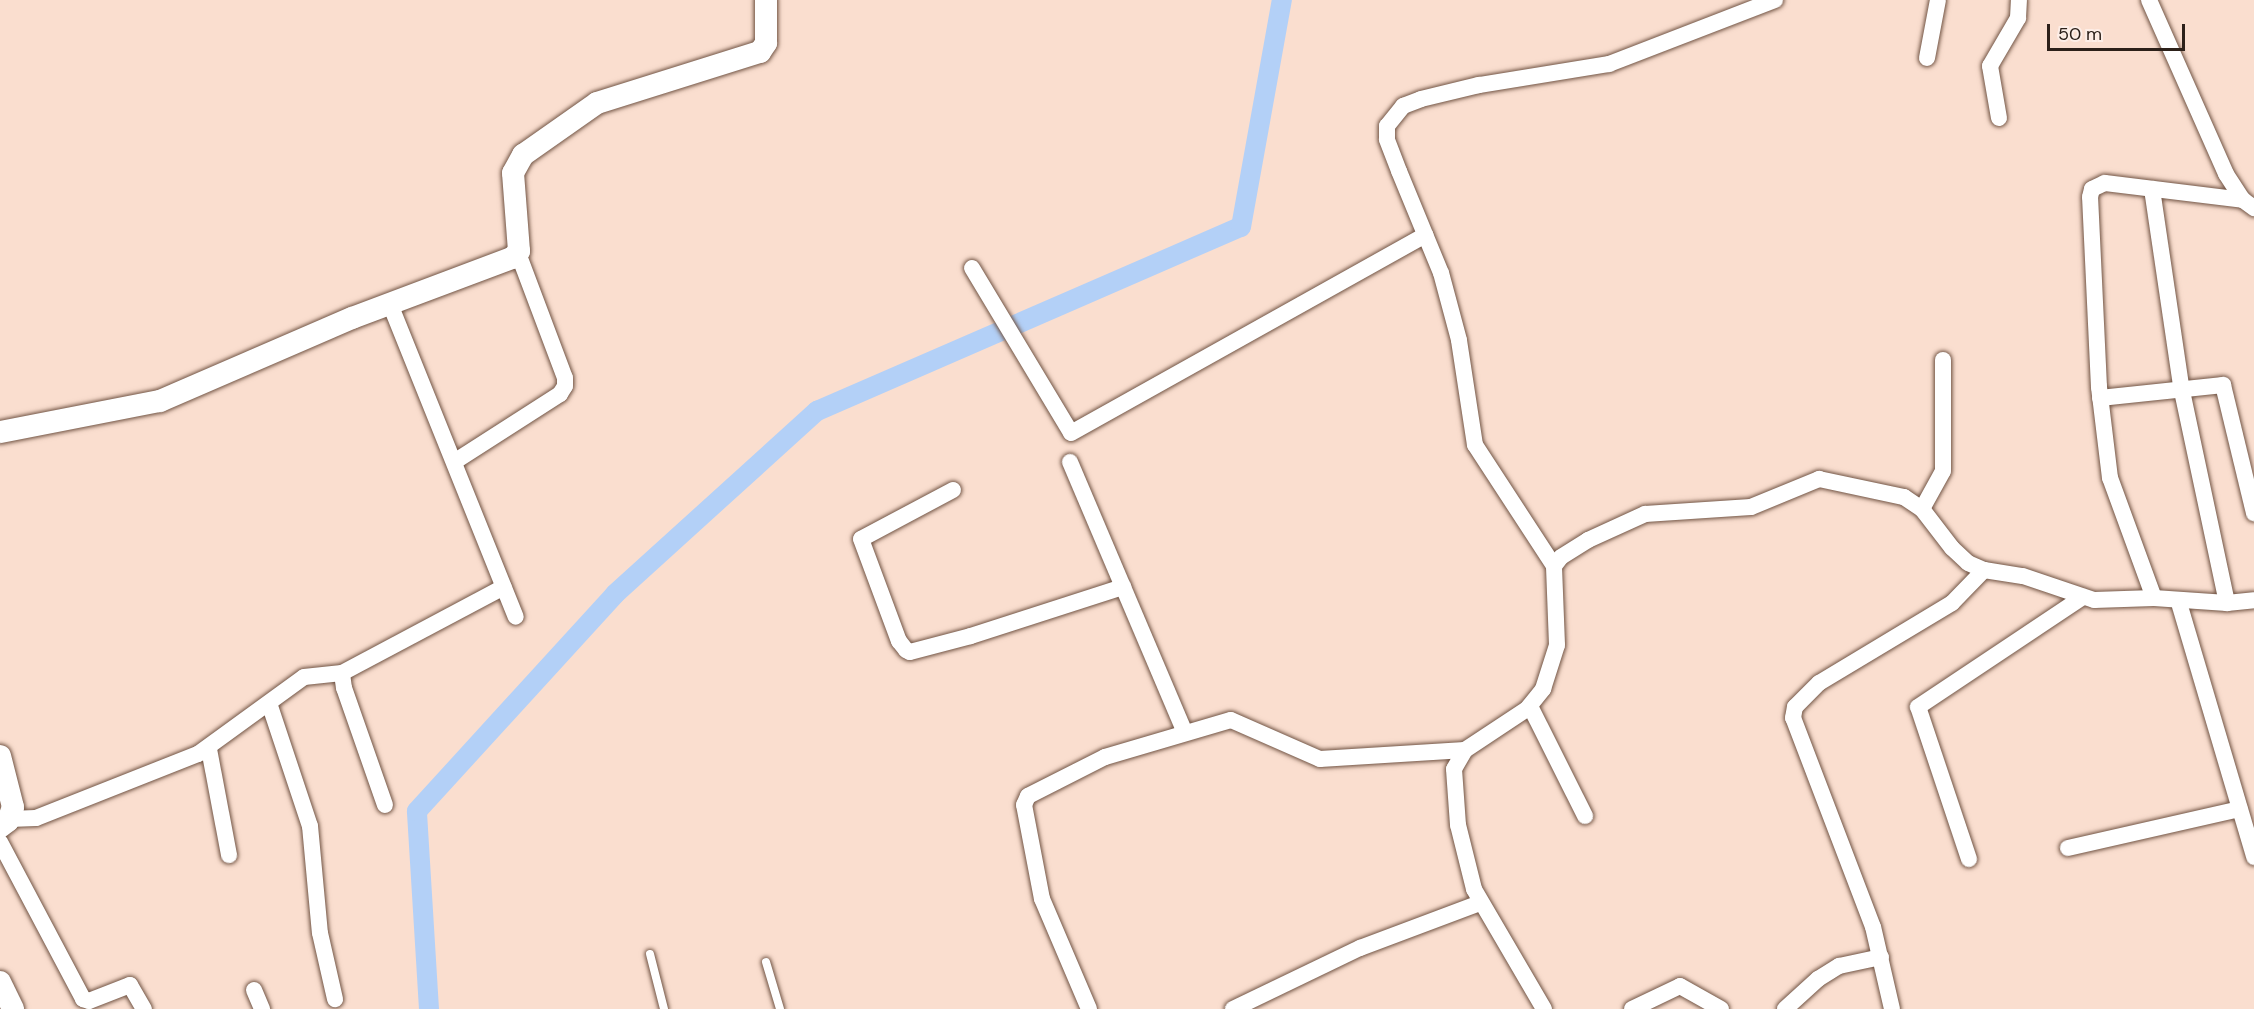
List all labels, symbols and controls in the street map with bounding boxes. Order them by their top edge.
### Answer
scale bar [2050,12,2188,50]
text: 50 m [2058,22,2102,46]

